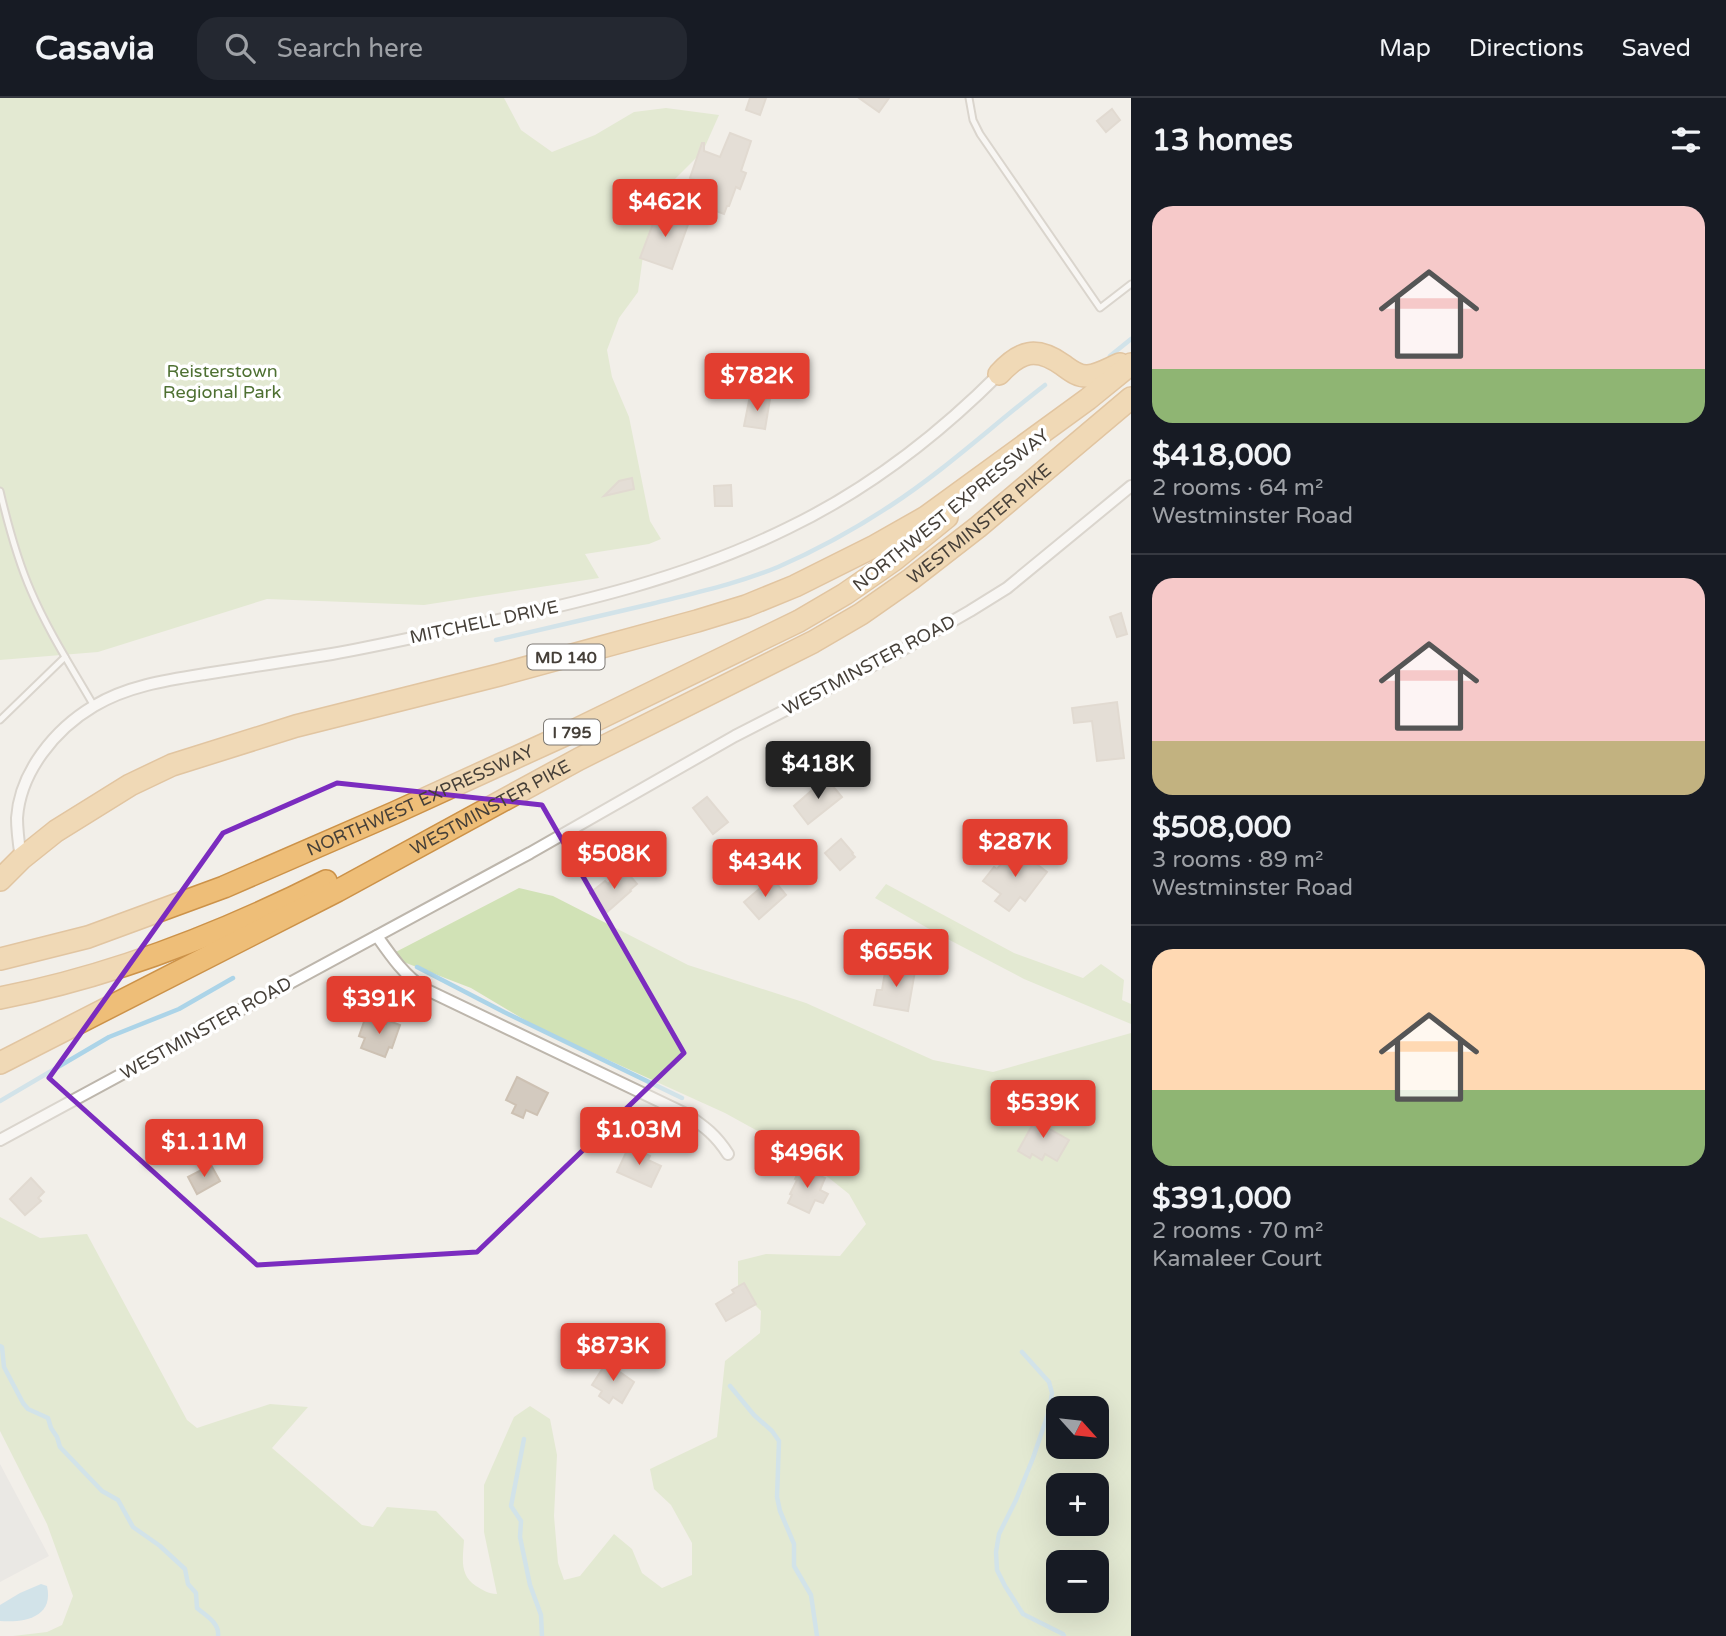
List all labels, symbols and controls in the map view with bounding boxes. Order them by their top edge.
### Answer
search box [197,17,687,80]
text: Casavia [35,29,155,68]
icon: search [221,29,259,67]
text: Search here [277,33,423,64]
text: Map [1379,34,1431,63]
text: Directions [1469,34,1584,63]
text: Saved [1622,34,1691,63]
icon: filters [1667,121,1705,159]
text: 13 homes [1152,122,1293,159]
pin: $462K [616,180,714,239]
text: $462K [629,188,701,216]
icon: home [1366,251,1492,377]
pin: $782K [708,354,806,413]
park label: Reisterstown Regional Park [163,360,281,403]
text: $782K [721,362,793,390]
street label: NORTHWEST EXPRESSWAY [848,424,1054,596]
text: $418,000 [1152,437,1291,474]
street label: WESTMINSTER PIKE [903,459,1056,589]
text: 2 rooms · 64 m² [1152,474,1323,502]
text: Westminster Road [1152,502,1353,530]
street label: MITCHELL DRIVE [408,595,560,649]
street label: WESTMINSTER ROAD [779,610,959,720]
icon: home [1366,623,1492,749]
road number: MD 140 [528,644,604,670]
road number: I 795 [544,720,600,744]
street label: NORTHWEST EXPRESSWAY [303,740,537,861]
pin: $418K [769,742,867,801]
text: $418K [782,750,854,778]
street label: WESTMINSTER PIKE [406,755,574,860]
text: $508,000 [1152,809,1291,846]
pin: $287K [966,820,1064,879]
text: $287K [979,828,1051,856]
pin: $508K [565,832,663,891]
text: $508K [578,840,650,868]
pin: $434K [716,840,814,899]
text: 3 rooms · 89 m² [1152,846,1323,874]
text: $434K [729,848,801,876]
text: Westminster Road [1152,874,1353,902]
pin: $655K [847,930,945,989]
text: $655K [860,938,932,966]
street label: WESTMINSTER ROAD [116,972,296,1084]
pin: $391K [330,976,428,1036]
text: $391K [343,985,415,1013]
icon: home [1366,994,1492,1120]
pin: $539K [994,1080,1092,1140]
text: $539K [1007,1089,1079,1117]
pin: $1.03M [582,1108,696,1167]
text: $1.03M [596,1116,682,1144]
pin: $1.11M [147,1119,261,1179]
text: $1.11M [161,1128,247,1156]
pin: $496K [758,1130,856,1190]
text: $496K [771,1139,843,1167]
text: $391,000 [1152,1180,1291,1217]
text: 2 rooms · 70 m² [1152,1217,1323,1245]
text: Kamaleer Court [1152,1245,1322,1273]
pin: $873K [564,1324,662,1383]
text: $873K [577,1332,649,1360]
north arrow [1046,1396,1110,1460]
map controls [1046,1396,1109,1613]
button: + [1046,1473,1109,1536]
button: − [1046,1550,1109,1613]

